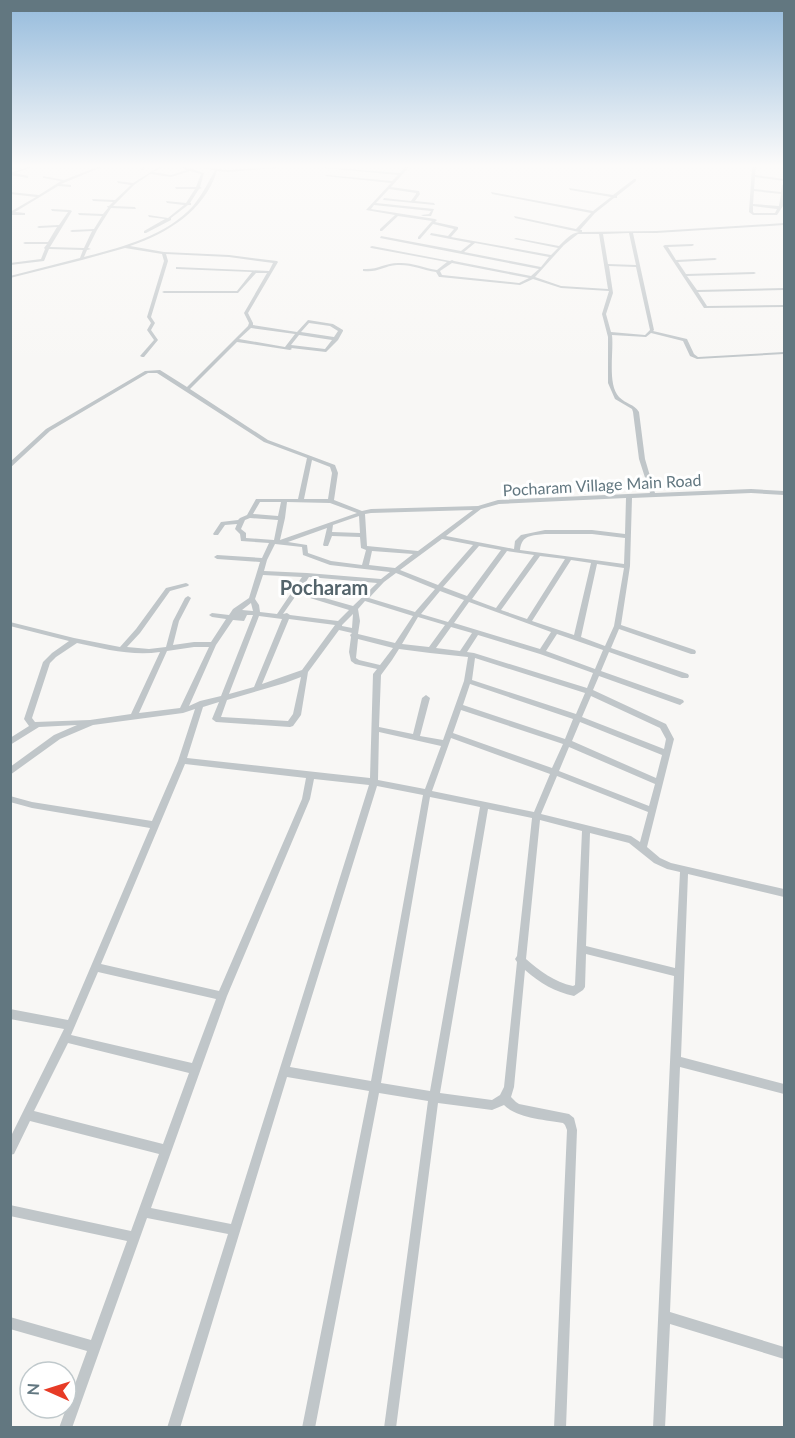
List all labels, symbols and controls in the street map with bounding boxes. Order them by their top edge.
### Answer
street label: Pocharam Village Main Road [502,470,702,499]
district label: Pocharam [280,575,368,599]
north arrow [18,1360,78,1420]
text: N [23,1383,42,1396]

